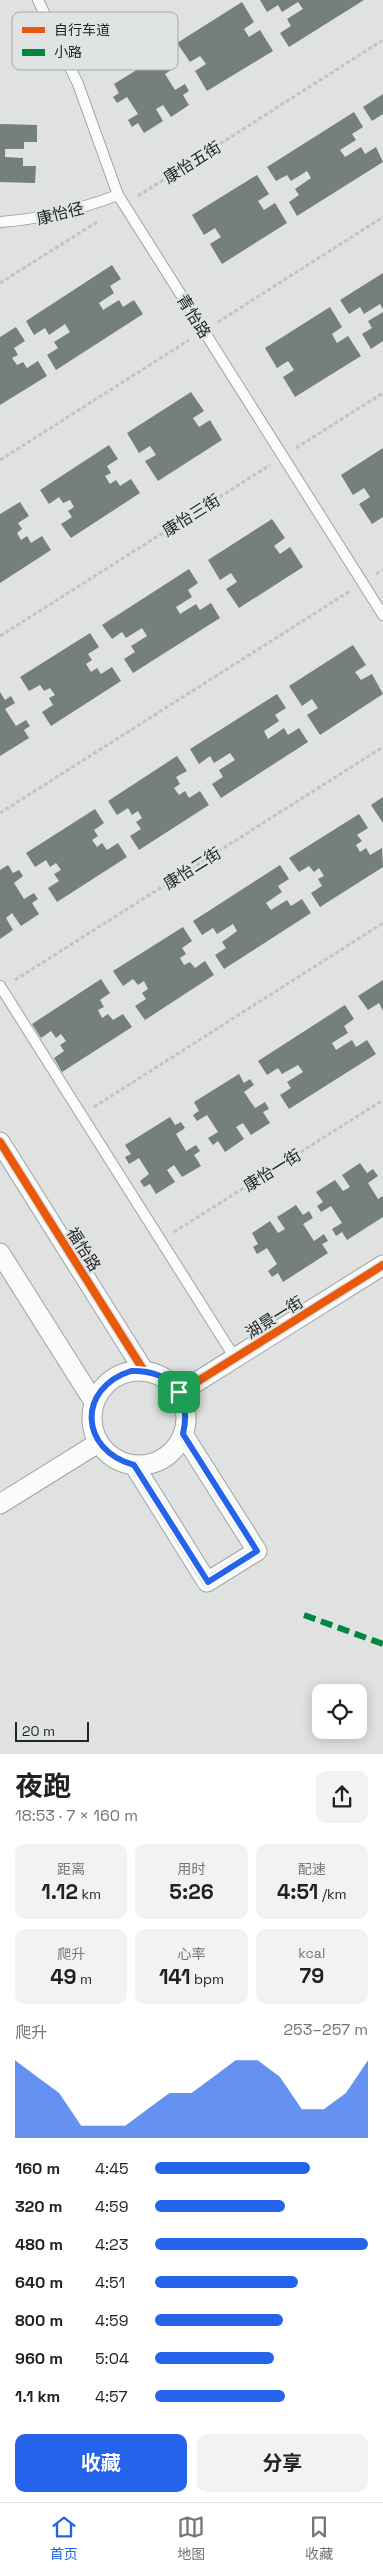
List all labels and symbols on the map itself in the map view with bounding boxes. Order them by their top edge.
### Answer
legend [12,12,178,70]
text: 自行车道 [54,21,110,39]
text: 小路 [54,43,82,61]
street label: 康怡五街 [160,137,225,188]
street label: 康怡径 [34,197,86,229]
street label: 青怡路 [172,290,215,342]
street label: 康怡三街 [159,490,224,541]
street label: 康怡二街 [160,843,225,894]
street label: 康怡一街 [240,1145,305,1196]
street label: 福怡路 [62,1223,105,1275]
street label: 湖景一街 [242,1292,307,1343]
pin [158,1371,200,1413]
scale bar [15,1720,89,1743]

